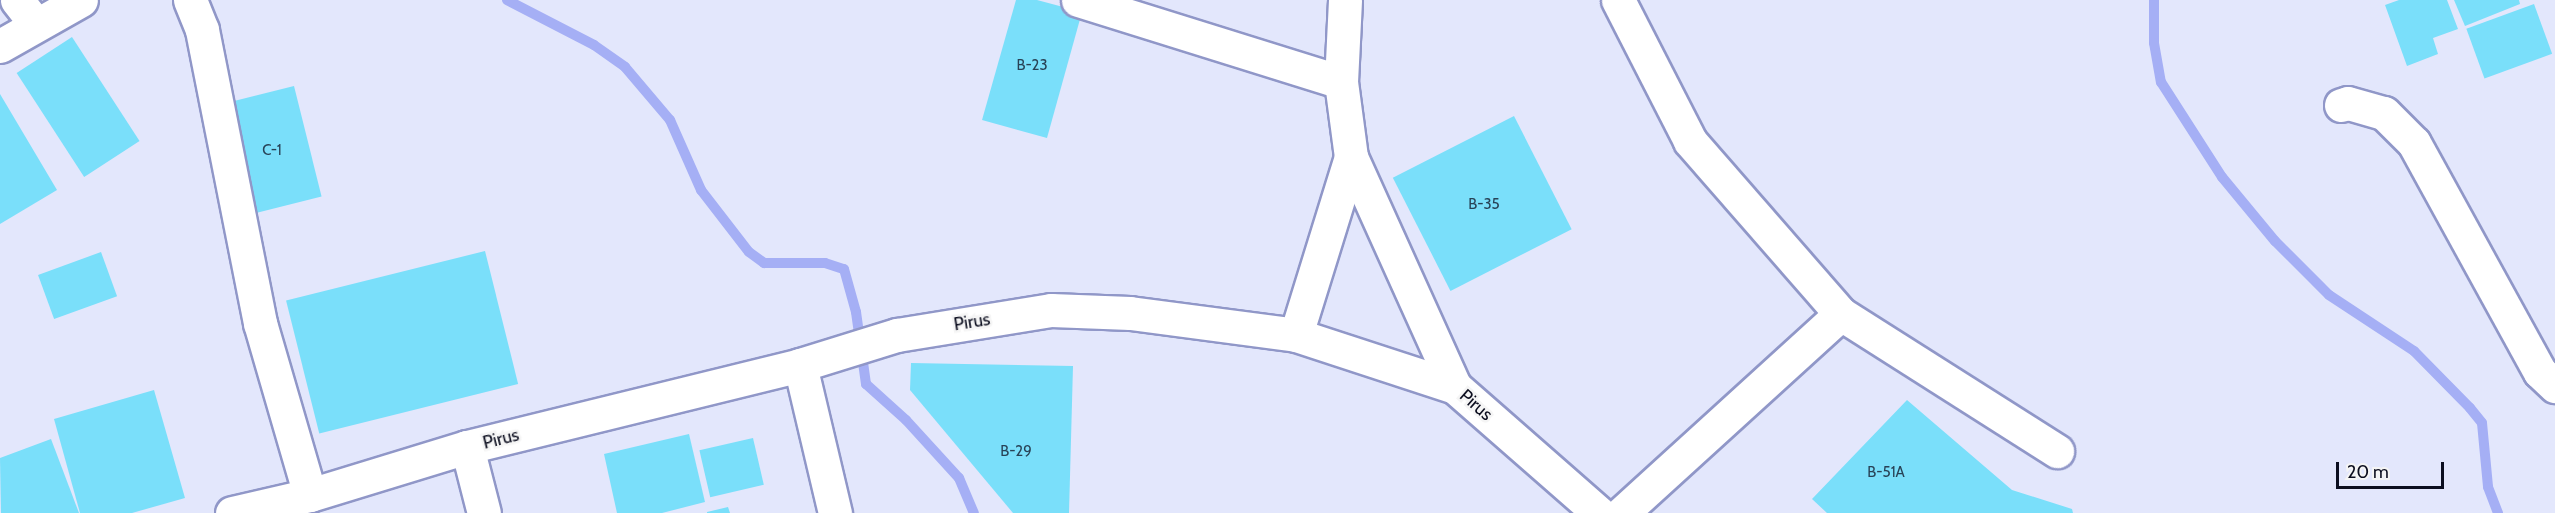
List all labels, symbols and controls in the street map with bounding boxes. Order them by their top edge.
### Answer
house number: B-23 [1016,57,1048,75]
house number: C-1 [262,142,282,160]
house number: B-35 [1468,196,1500,214]
street label: Pirus [952,308,992,336]
street label: Pirus [1455,385,1497,425]
street label: Pirus [481,424,521,454]
house number: B-29 [1000,443,1032,461]
scale bar [2339,450,2447,488]
text: 20 m [2347,461,2389,483]
house number: B-51A [1867,464,1905,482]

